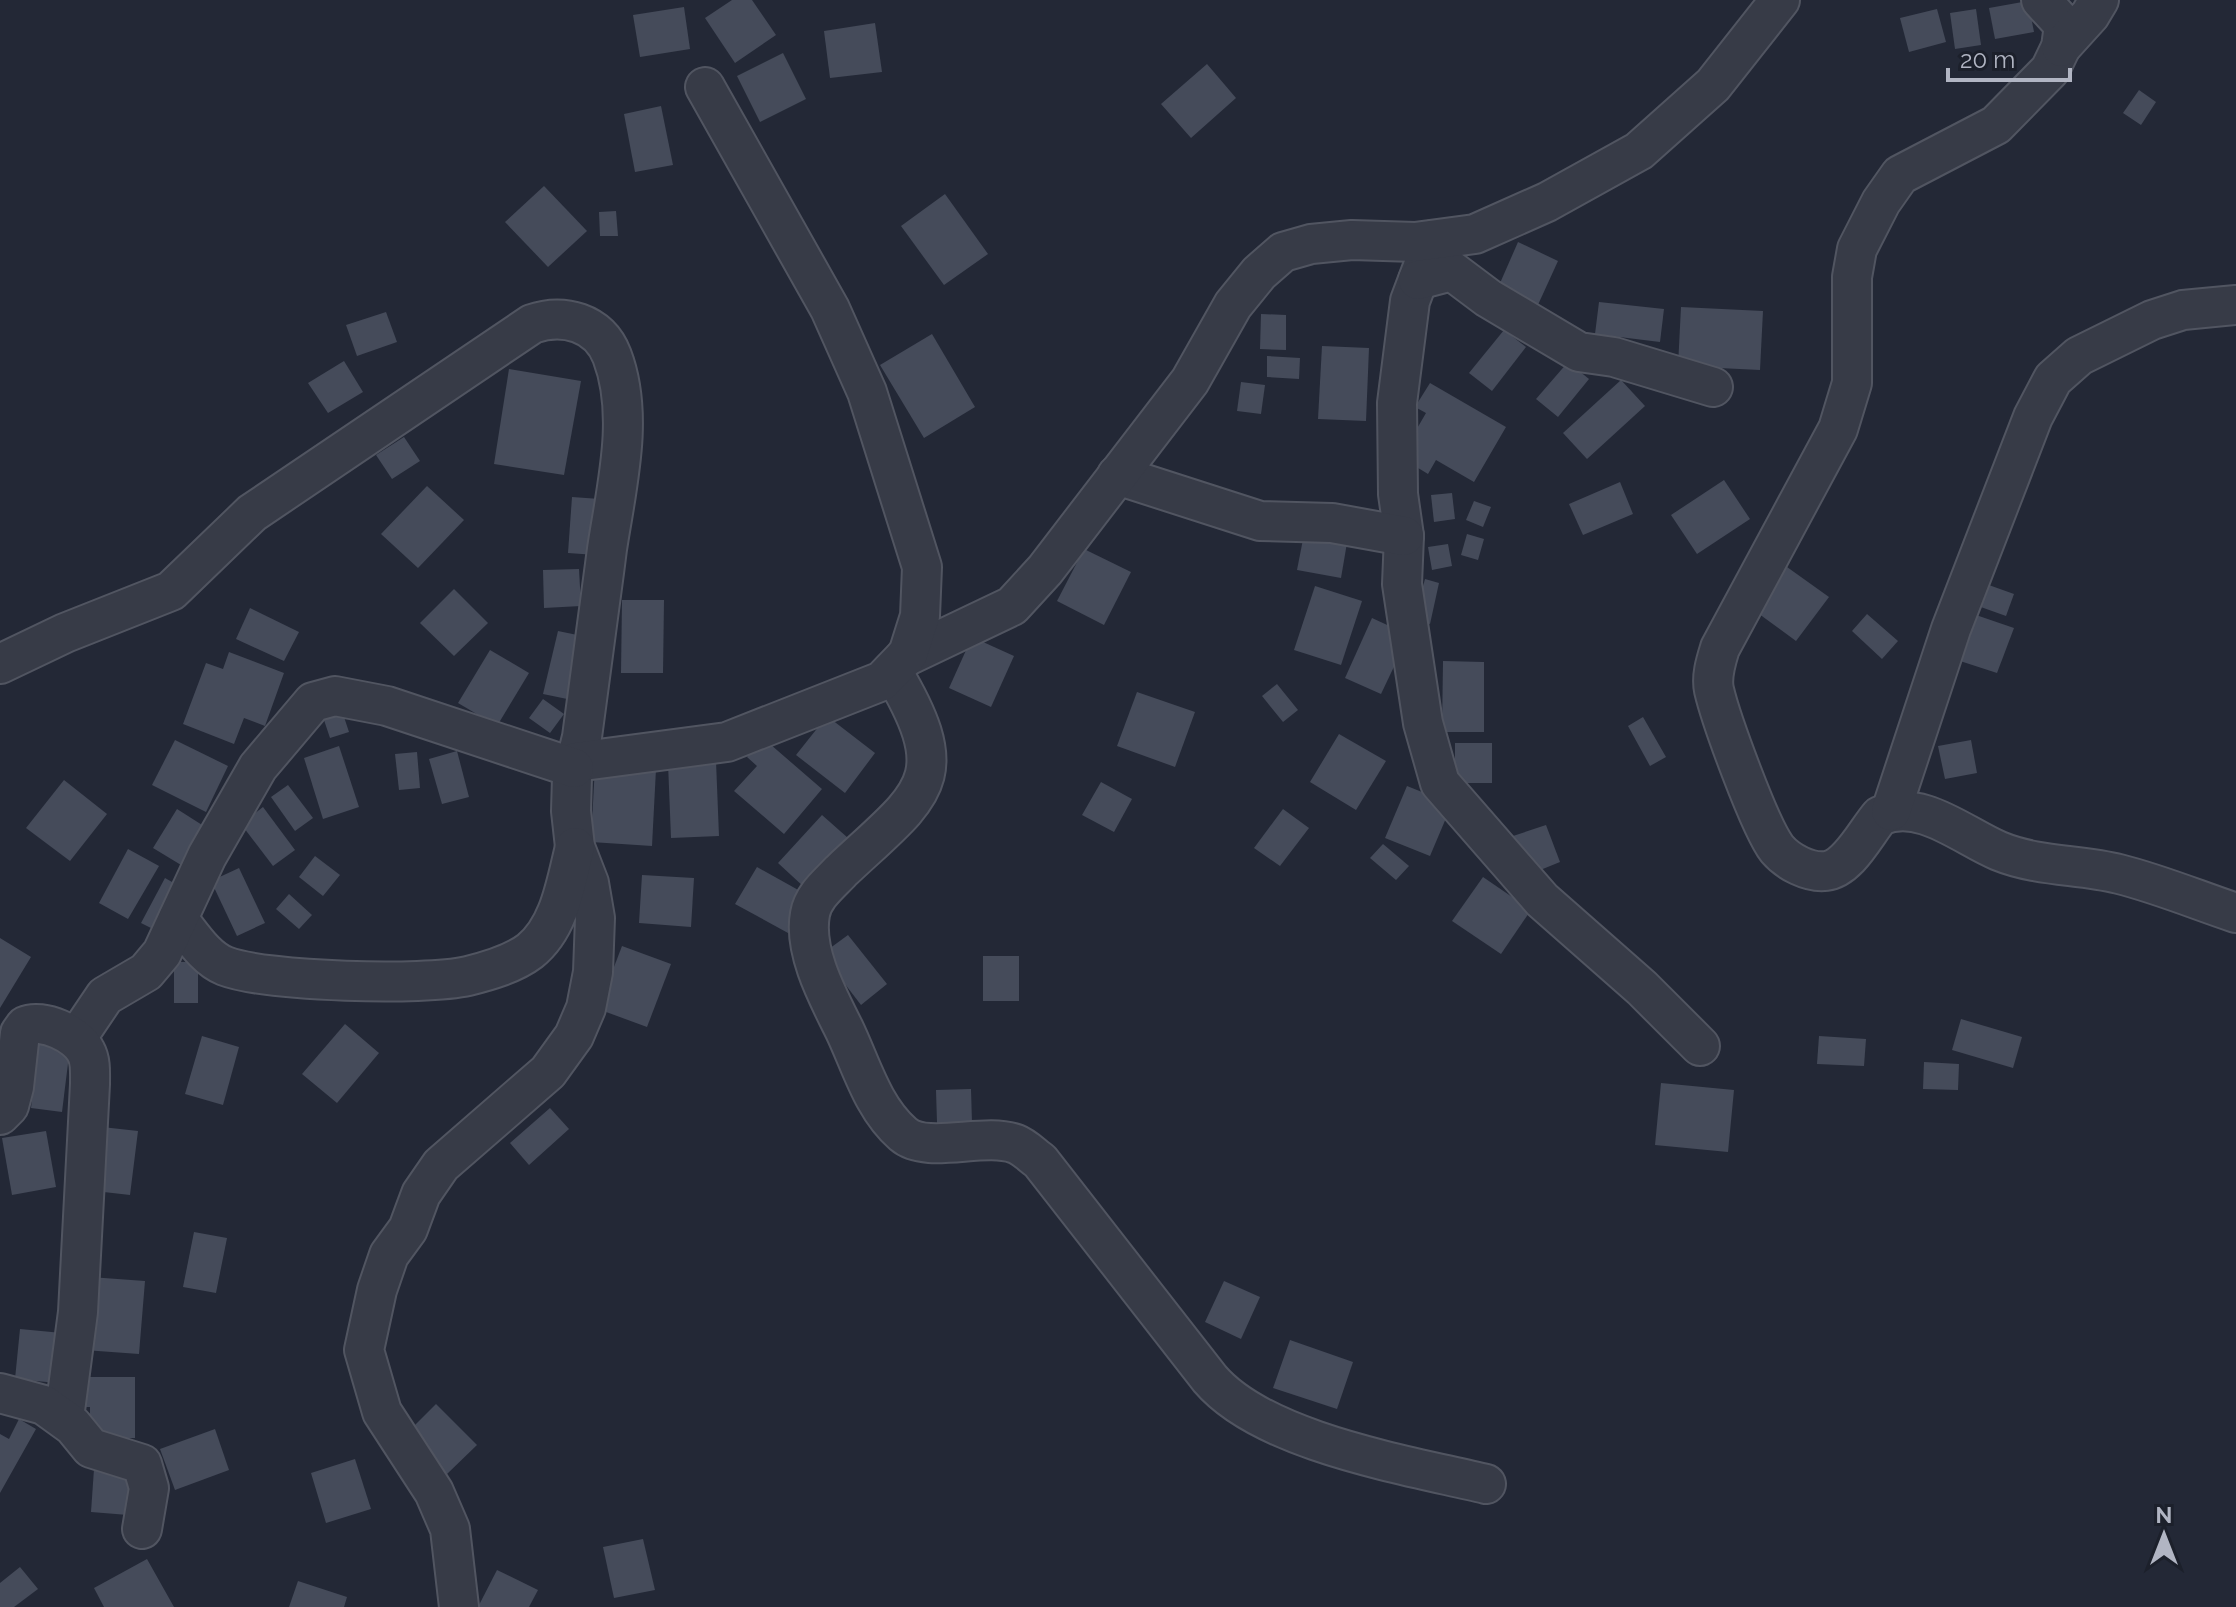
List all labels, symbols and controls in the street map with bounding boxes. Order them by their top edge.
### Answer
scale bar [1948,32,2070,82]
text: 20 m [1960,45,2015,74]
north arrow [2124,1495,2204,1575]
text: N [2156,1502,2172,1528]

